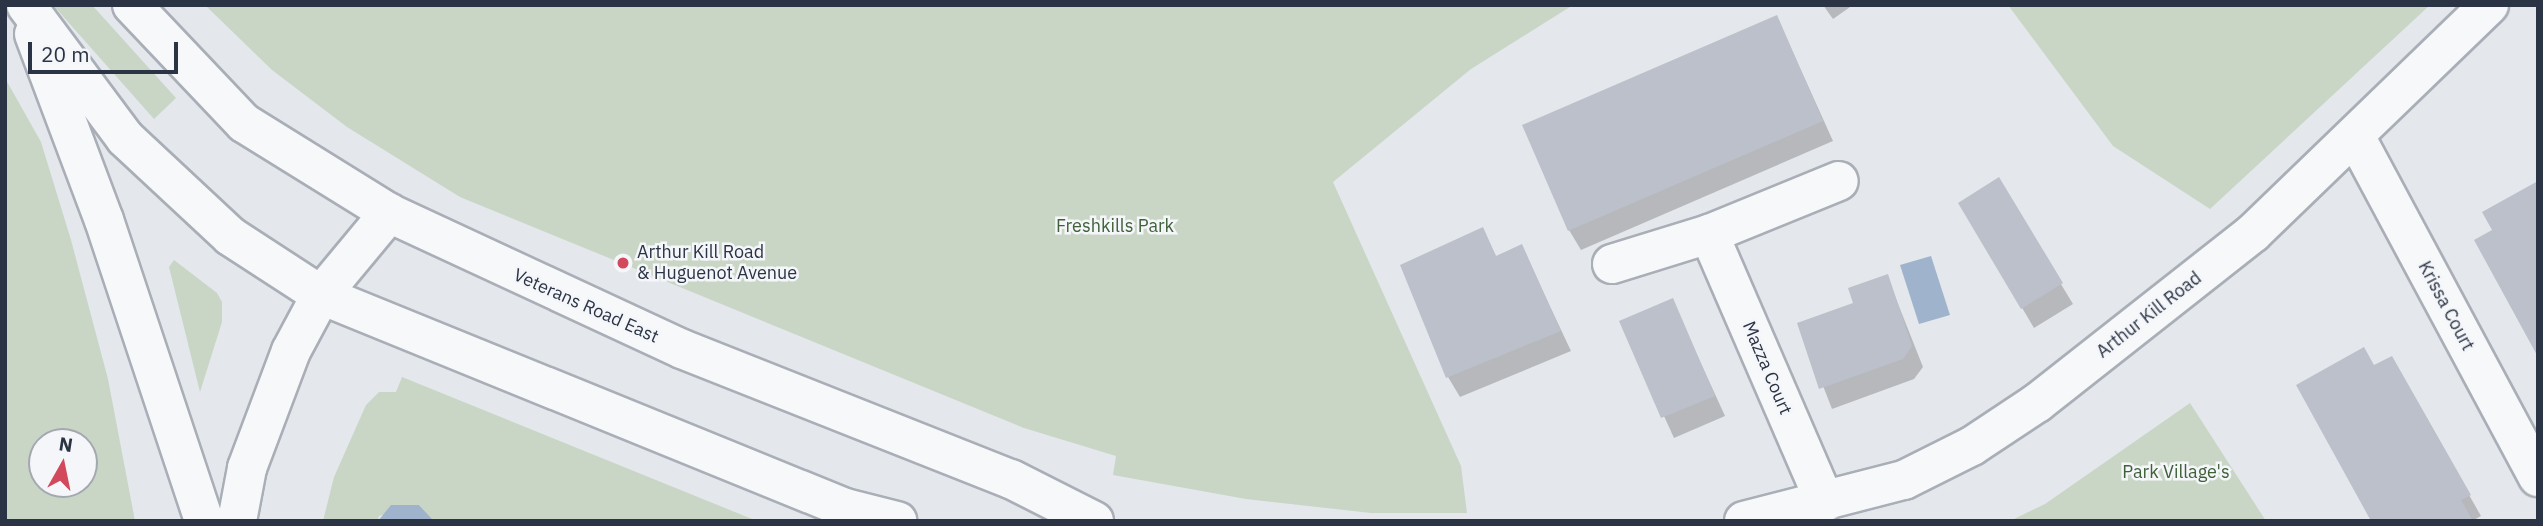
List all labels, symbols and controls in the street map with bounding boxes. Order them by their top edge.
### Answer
scale bar [32,28,182,72]
text: 20 m [41,40,90,68]
park label: Freshkills Park [1056,215,1174,237]
place label: Arthur Kill Road & Huguenot Avenue [637,242,797,284]
marker: Arthur Kill Road & Huguenot Avenue [615,255,631,271]
street label: Krissa Court [2413,258,2479,354]
street label: Veterans Road East [510,264,662,348]
street label: Arthur Kill Road [2092,267,2206,363]
street label: Mazza Court [1738,318,1796,418]
north arrow [28,428,98,498]
text: N [57,431,75,457]
park label: Park Village's [2122,461,2230,483]

